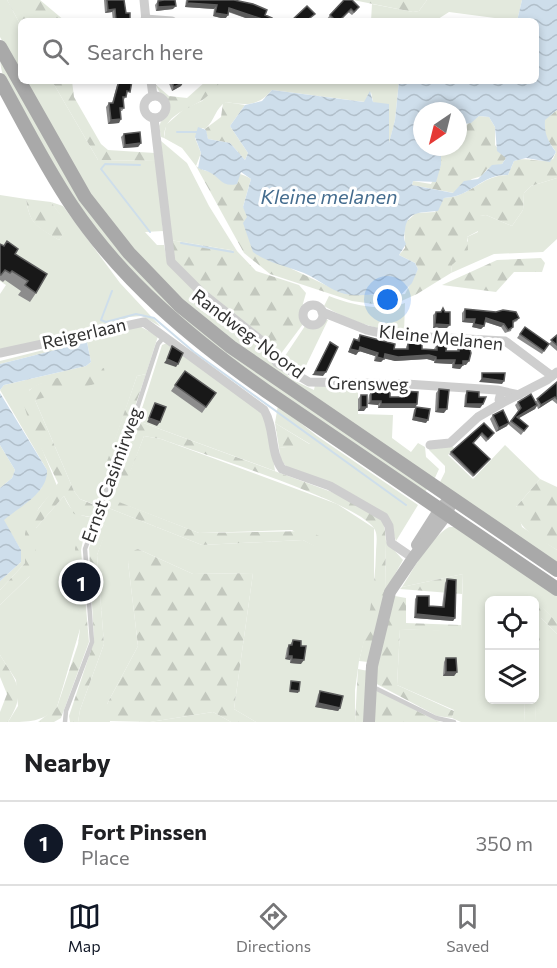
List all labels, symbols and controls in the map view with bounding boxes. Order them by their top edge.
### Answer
search box [18,18,539,84]
icon: search [39,35,72,68]
text: Search here [87,38,203,65]
north arrow [413,102,467,156]
water label: Kleine melanen [260,184,398,208]
street label: Randweg-Noord [188,284,309,383]
your location [373,285,402,314]
street label: Reigerlaan [40,313,128,353]
street label: Kleine Melanen [378,320,504,354]
street label: Grensweg [327,371,409,395]
street label: Ernst Casimirweg [76,404,146,545]
pin: 1 [62,560,100,604]
map controls [485,596,539,704]
button: locate [485,596,539,650]
button: layers [485,650,539,704]
text: Nearby [24,746,111,777]
text: Fort Pinssen [81,818,207,845]
text: 1 [39,831,48,855]
text: 350 m [476,831,533,855]
text: Place [81,845,130,869]
tab: Map [68,900,101,955]
tab: Directions [236,900,311,955]
tab: Saved [446,900,489,955]

